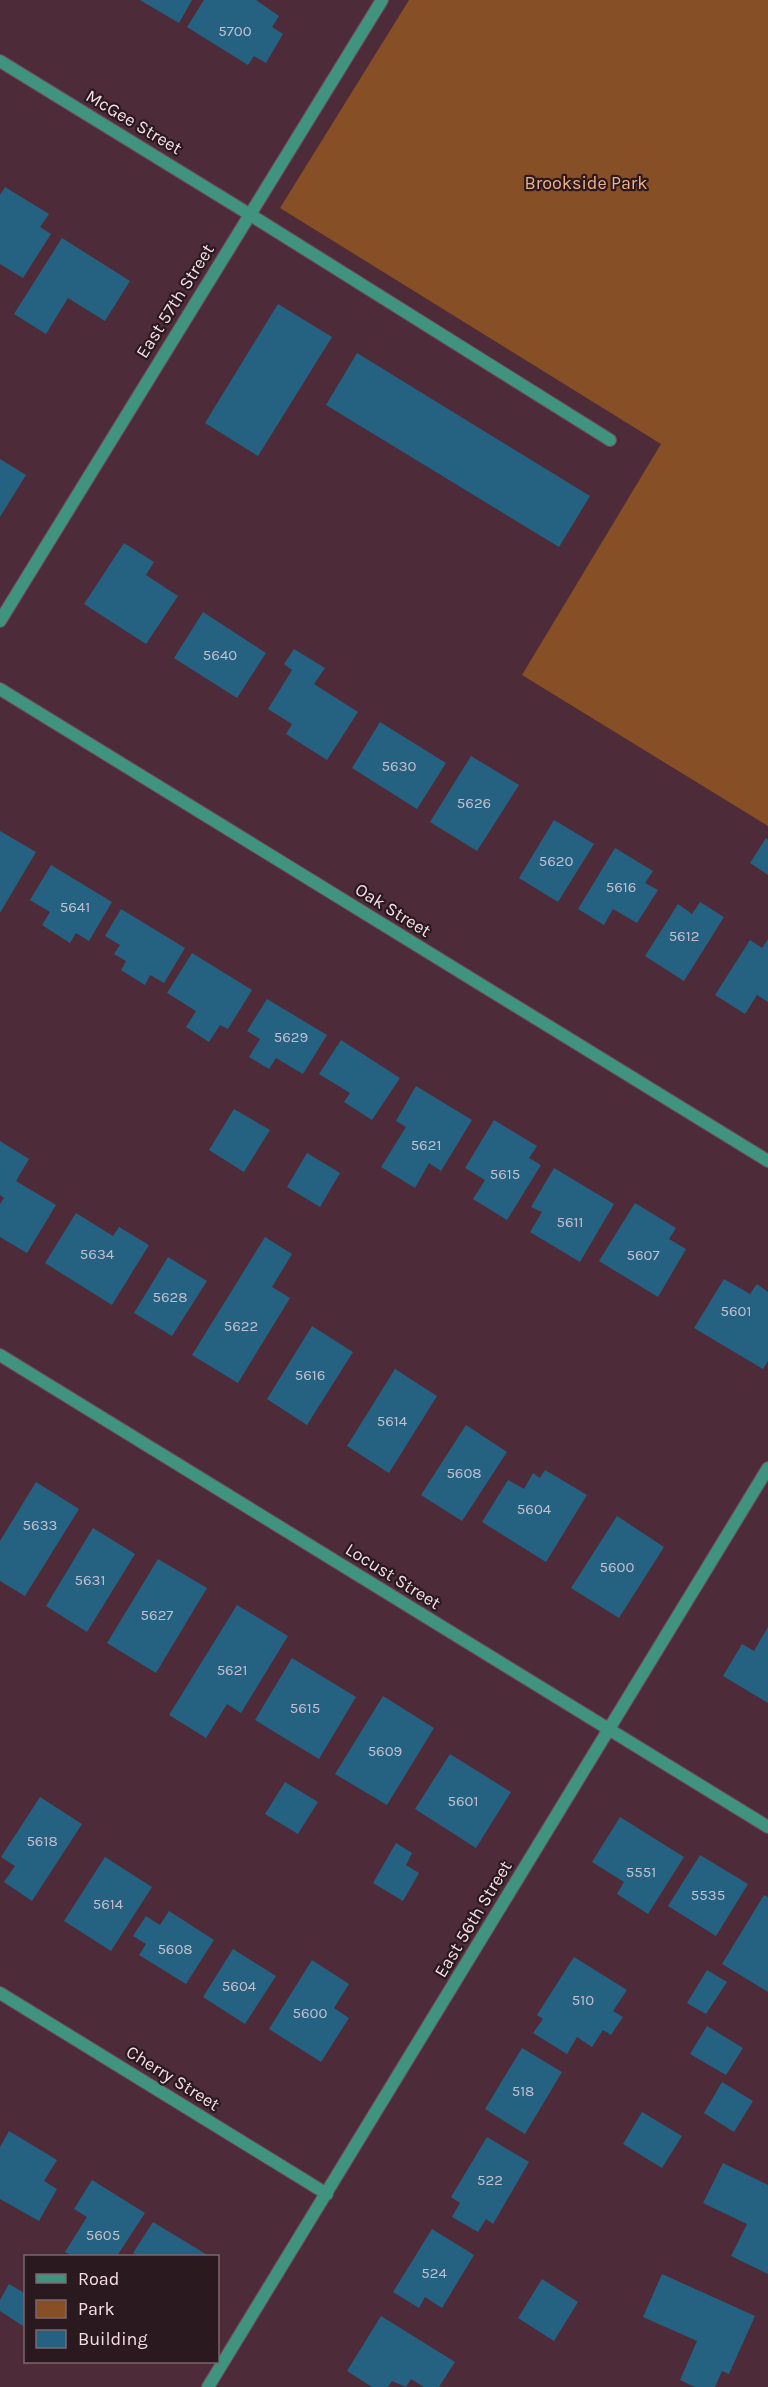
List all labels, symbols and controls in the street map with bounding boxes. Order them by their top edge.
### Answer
house number: 5700 [218,22,252,40]
street label: McGee Street [82,85,186,159]
park label: Brookside Park [524,172,648,194]
street label: East 57th Street [131,240,219,362]
house number: 5640 [203,646,237,664]
house number: 5630 [382,757,416,775]
house number: 5626 [457,794,491,812]
house number: 5620 [539,852,573,870]
street label: Oak Street [351,878,435,942]
house number: 5616 [606,878,636,896]
house number: 5641 [60,898,90,916]
house number: 5612 [669,927,699,945]
house number: 5629 [274,1028,308,1046]
house number: 5621 [411,1136,441,1154]
house number: 5615 [490,1165,520,1183]
house number: 5611 [557,1213,583,1231]
house number: 5634 [80,1245,115,1263]
house number: 5607 [627,1246,660,1264]
house number: 5628 [153,1288,187,1306]
house number: 5601 [721,1302,751,1320]
house number: 5622 [224,1317,258,1335]
house number: 5616 [295,1366,325,1384]
house number: 5614 [377,1412,408,1430]
house number: 5608 [446,1464,482,1482]
house number: 5604 [517,1500,552,1518]
house number: 5633 [23,1516,57,1534]
street label: Locust Street [341,1538,445,1614]
house number: 5600 [600,1558,635,1576]
house number: 5631 [75,1571,105,1589]
house number: 5627 [141,1606,173,1624]
house number: 5621 [217,1661,247,1679]
house number: 5615 [290,1699,320,1717]
house number: 5609 [368,1742,402,1760]
house number: 5601 [448,1792,478,1810]
house number: 5618 [26,1832,58,1850]
street label: East 56th Street [429,1856,517,1981]
house number: 5551 [626,1863,656,1881]
house number: 5535 [691,1886,725,1904]
house number: 5614 [93,1895,124,1913]
house number: 5608 [157,1940,193,1958]
house number: 5604 [222,1977,257,1995]
house number: 510 [572,1991,594,2009]
house number: 5600 [293,2004,328,2022]
street label: Cherry Street [122,2041,224,2116]
house number: 518 [512,2082,534,2100]
house number: 522 [477,2171,503,2189]
house number: 5605 [86,2226,120,2244]
legend [24,2255,219,2363]
house number: 524 [421,2264,447,2282]
text: Road [78,2268,119,2290]
text: Park [78,2298,115,2320]
text: Building [78,2328,148,2350]

